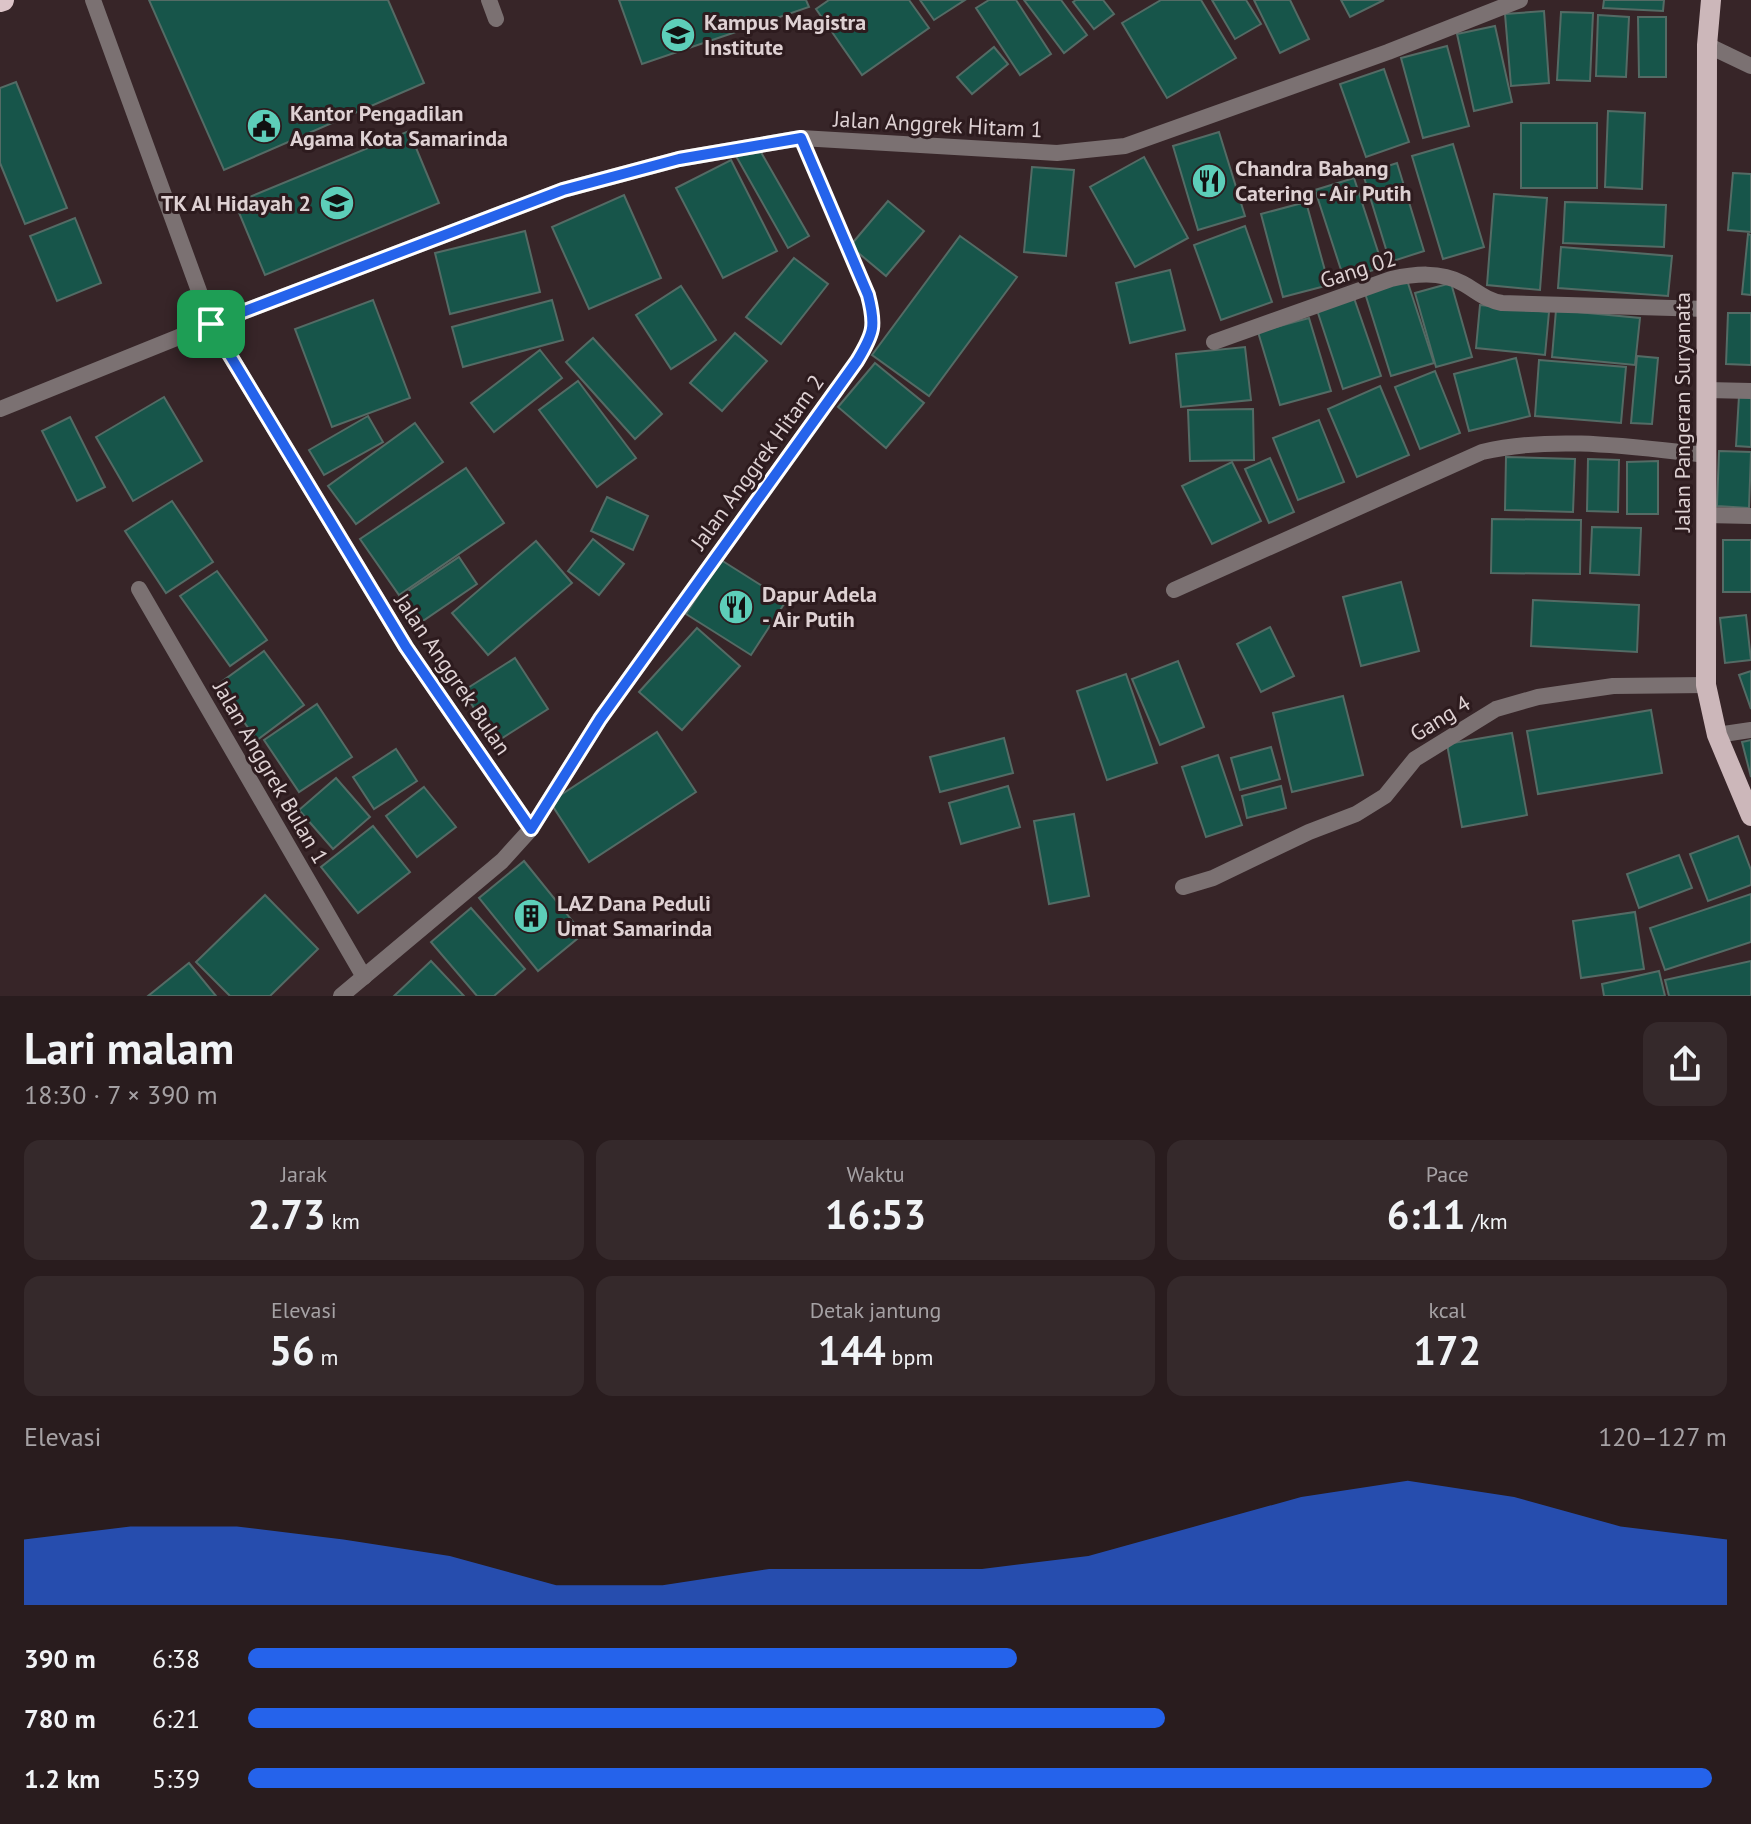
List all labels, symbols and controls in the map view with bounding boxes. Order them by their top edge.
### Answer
place label: Kampus Magistra Institute [704,8,866,61]
school or university icon: Kampus Magistra Institute [659,16,697,54]
place label: Kantor Pengadilan Agama Kota Samarinda [290,99,508,152]
street label: Jalan Anggrek Hitam 1 [832,104,1043,143]
public building icon: Kantor Pengadilan Agama Kota Samarinda [245,107,283,145]
place label: Chandra Babang Catering - Air Putih [1235,154,1411,207]
restaurant icon: Chandra Babang Catering - Air Putih [1190,162,1228,200]
school or university icon: TK Al Hidayah 2 [318,184,356,222]
place label: TK Al Hidayah 2 [161,189,311,217]
street label: Gang 02 [1317,244,1399,294]
pin [177,290,245,358]
street label: Jalan Pangeran Suryanata [1668,292,1696,533]
icon: arrive [189,302,233,346]
street label: Jalan Anggrek Hitam 2 [683,369,830,556]
place label: Dapur Adela - Air Putih [762,580,877,633]
street label: Jalan Anggrek Bulan [388,587,517,760]
restaurant icon: Dapur Adela - Air Putih [717,588,755,626]
street label: Jalan Anggrek Bulan 1 [207,675,335,869]
street label: Gang 4 [1405,689,1475,747]
place label: LAZ Dana Peduli Umat Samarinda [557,889,712,942]
building icon: LAZ Dana Peduli Umat Samarinda [512,897,550,935]
text: Lari malam [24,1019,234,1076]
button: share [1643,1022,1727,1106]
text: 18:30 · 7 × 390 m [24,1078,218,1111]
text: Jarak [281,1160,327,1188]
text: Waktu [846,1160,905,1188]
text: Pace [1426,1160,1469,1188]
text: 2.73 [248,1188,326,1240]
text: 16:53 [825,1188,926,1240]
text: 6:11 [1387,1188,1466,1240]
text: km [326,1207,360,1235]
text: /km [1466,1207,1508,1235]
text: Elevasi [271,1296,337,1324]
text: Detak jantung [810,1296,941,1324]
text: kcal [1428,1296,1466,1324]
text: 56 [269,1324,315,1376]
text: 144 [818,1324,886,1376]
text: 172 [1413,1324,1481,1376]
text: m [315,1343,338,1371]
text: bpm [886,1343,933,1371]
text: Elevasi [24,1420,102,1453]
text: 120–127 m [1598,1420,1727,1453]
text: 390 m [24,1642,96,1675]
text: 6:38 [152,1642,200,1675]
text: 780 m [24,1702,96,1735]
text: 6:21 [152,1702,200,1735]
text: 1.2 km [24,1762,100,1795]
text: 5:39 [152,1762,200,1795]

